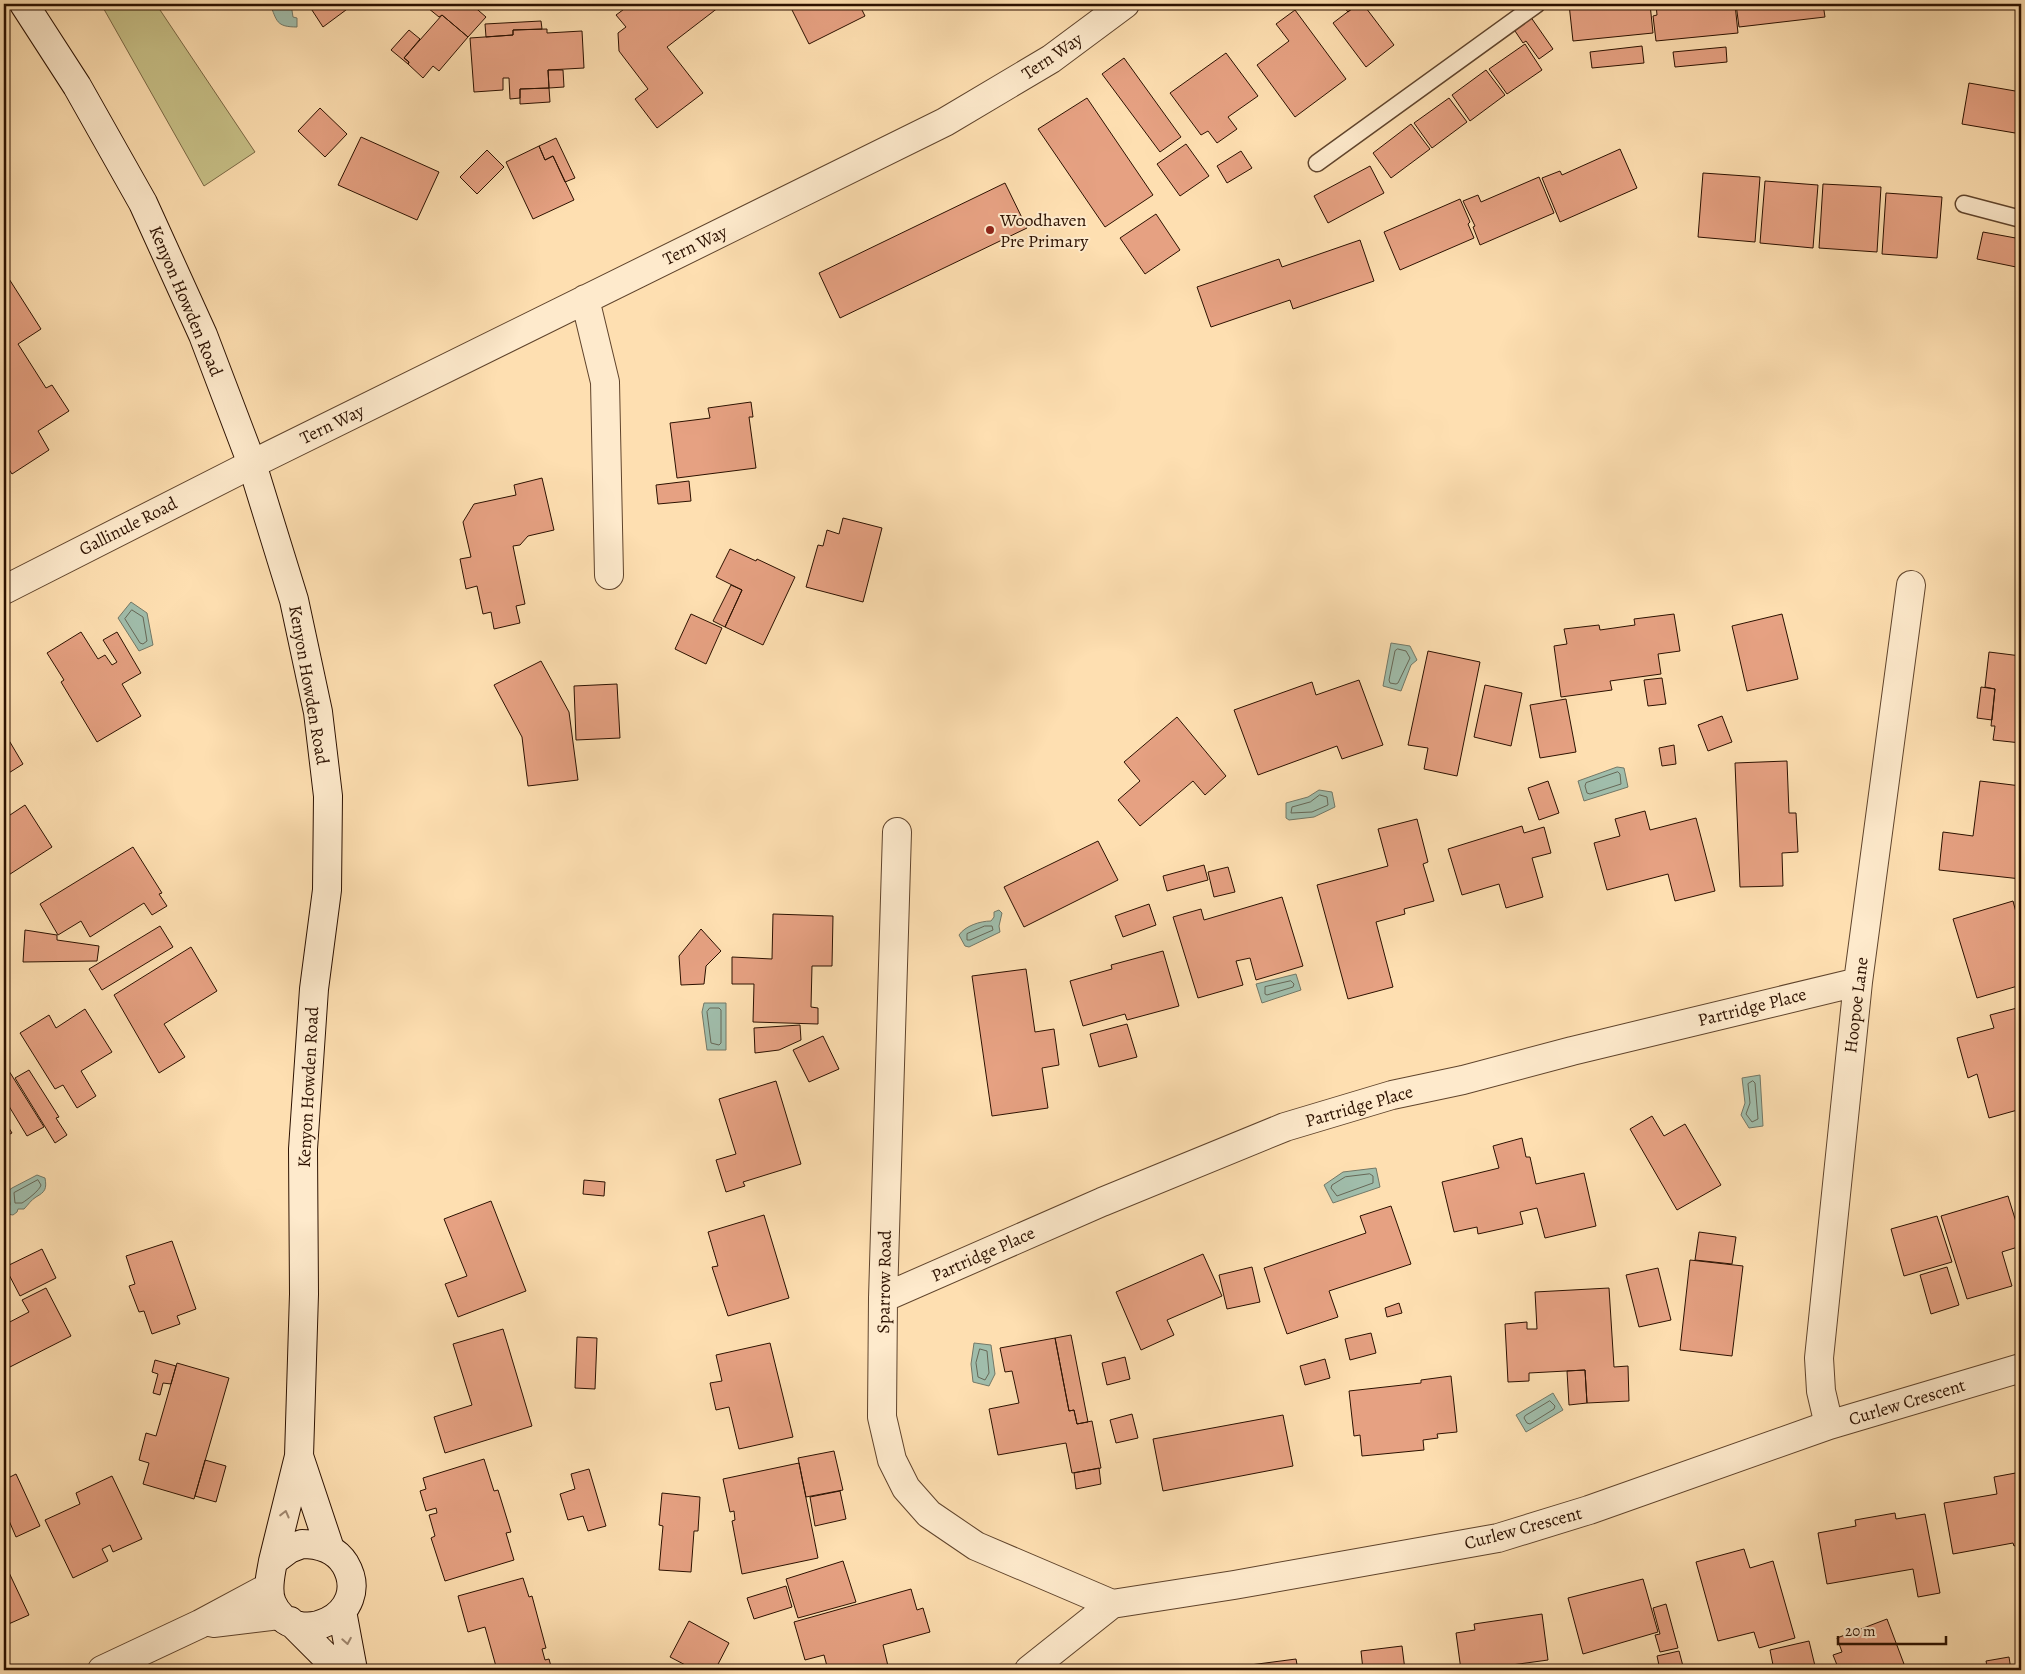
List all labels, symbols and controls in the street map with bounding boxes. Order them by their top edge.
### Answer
street label: Tern Way [1017,26,1088,85]
place label: Woodhaven Pre Primary [999,208,1089,253]
street label: Tern Way [659,219,732,271]
street label: Kenyon Howden Road [143,222,229,380]
marker: Woodhaven Pre Primary [984,224,996,236]
street label: Tern Way [296,398,369,450]
street label: Gallinule Road [75,491,181,561]
street label: Kenyon Howden Road [283,603,335,767]
street label: Hoopoe Lane [1838,956,1874,1054]
street label: Partridge Place [1695,982,1809,1032]
street label: Kenyon Howden Road [292,1005,324,1168]
street label: Partridge Place [1302,1079,1416,1133]
street label: Partridge Place [927,1220,1039,1288]
street label: Sparrow Road [871,1230,897,1334]
street label: Curlew Crescent [1846,1373,1968,1431]
street label: Curlew Crescent [1462,1501,1584,1555]
one-way arrow [279,1509,290,1518]
scale bar [1838,1614,1945,1646]
text: 20 m [1845,1621,1876,1641]
one-way arrow [342,1636,352,1645]

